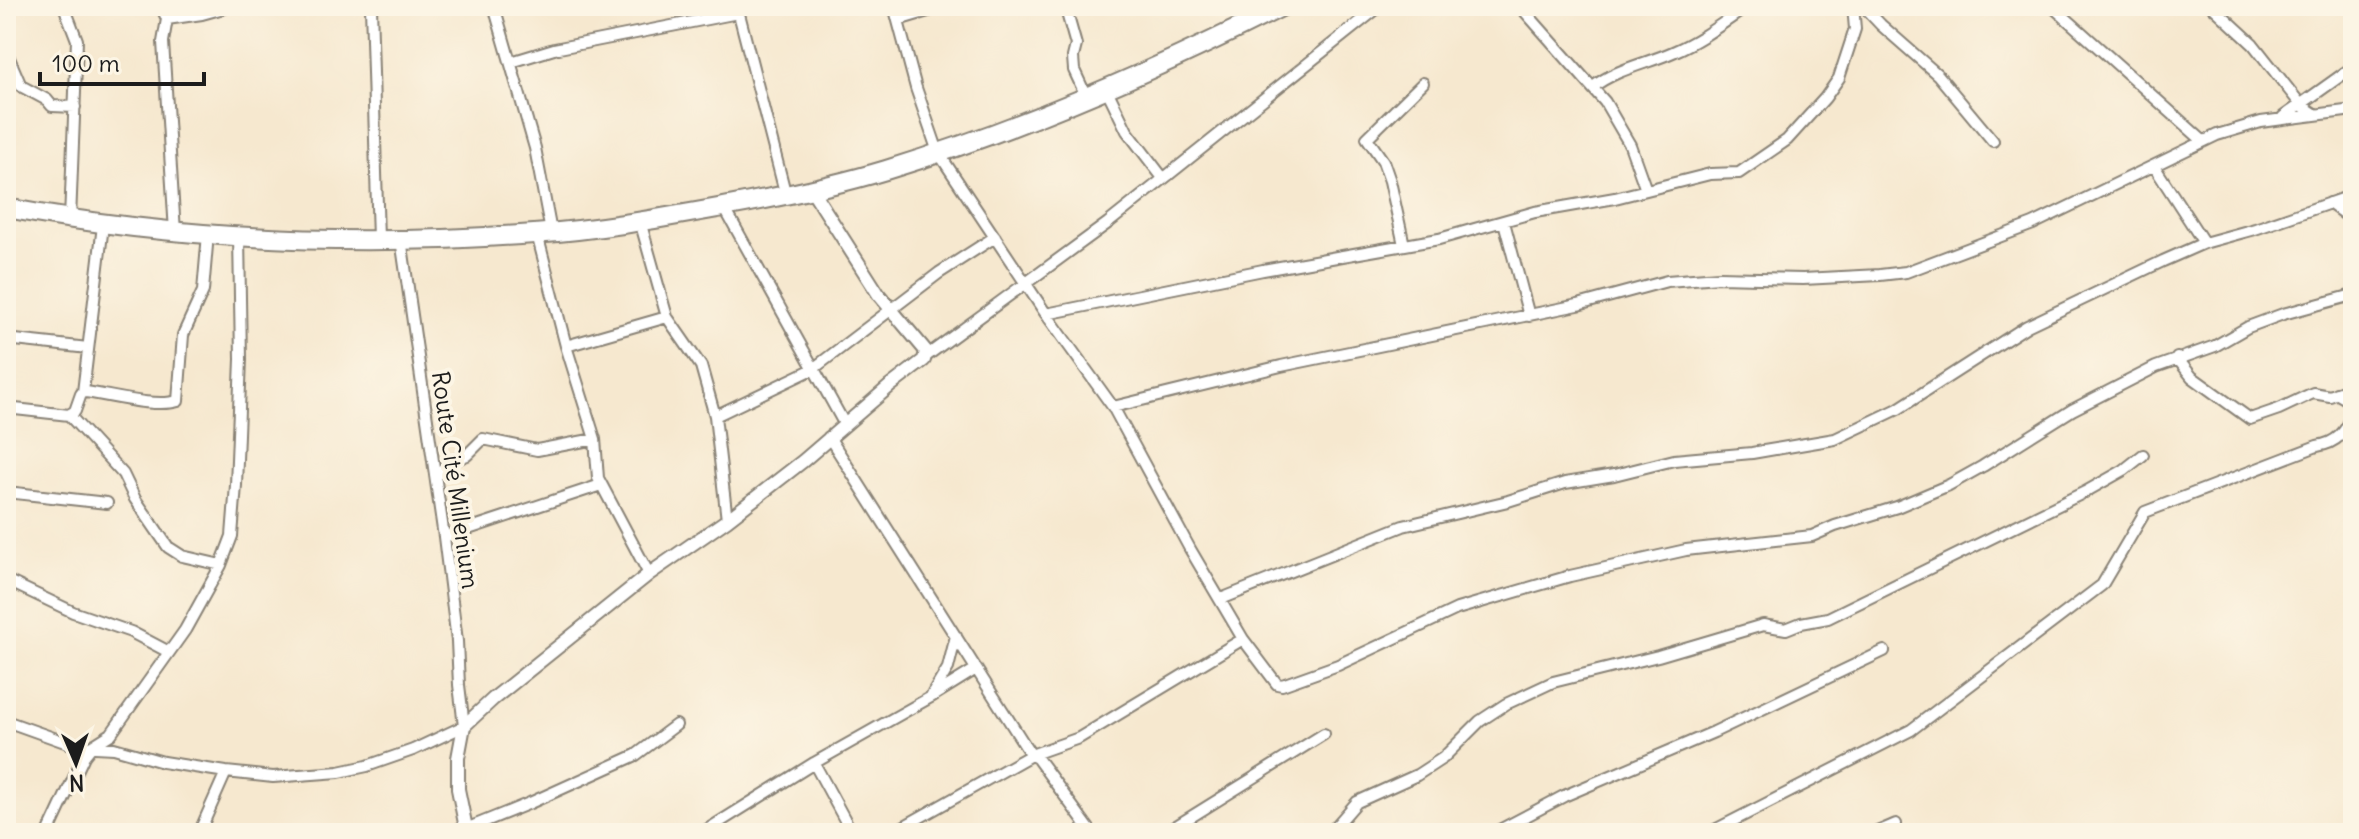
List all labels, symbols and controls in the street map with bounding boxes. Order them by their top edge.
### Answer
scale bar [40,36,204,86]
text: 100 m [52,48,120,78]
street label: Route Cité Millenium [426,369,486,591]
north arrow [36,723,116,803]
text: N [69,769,85,797]

